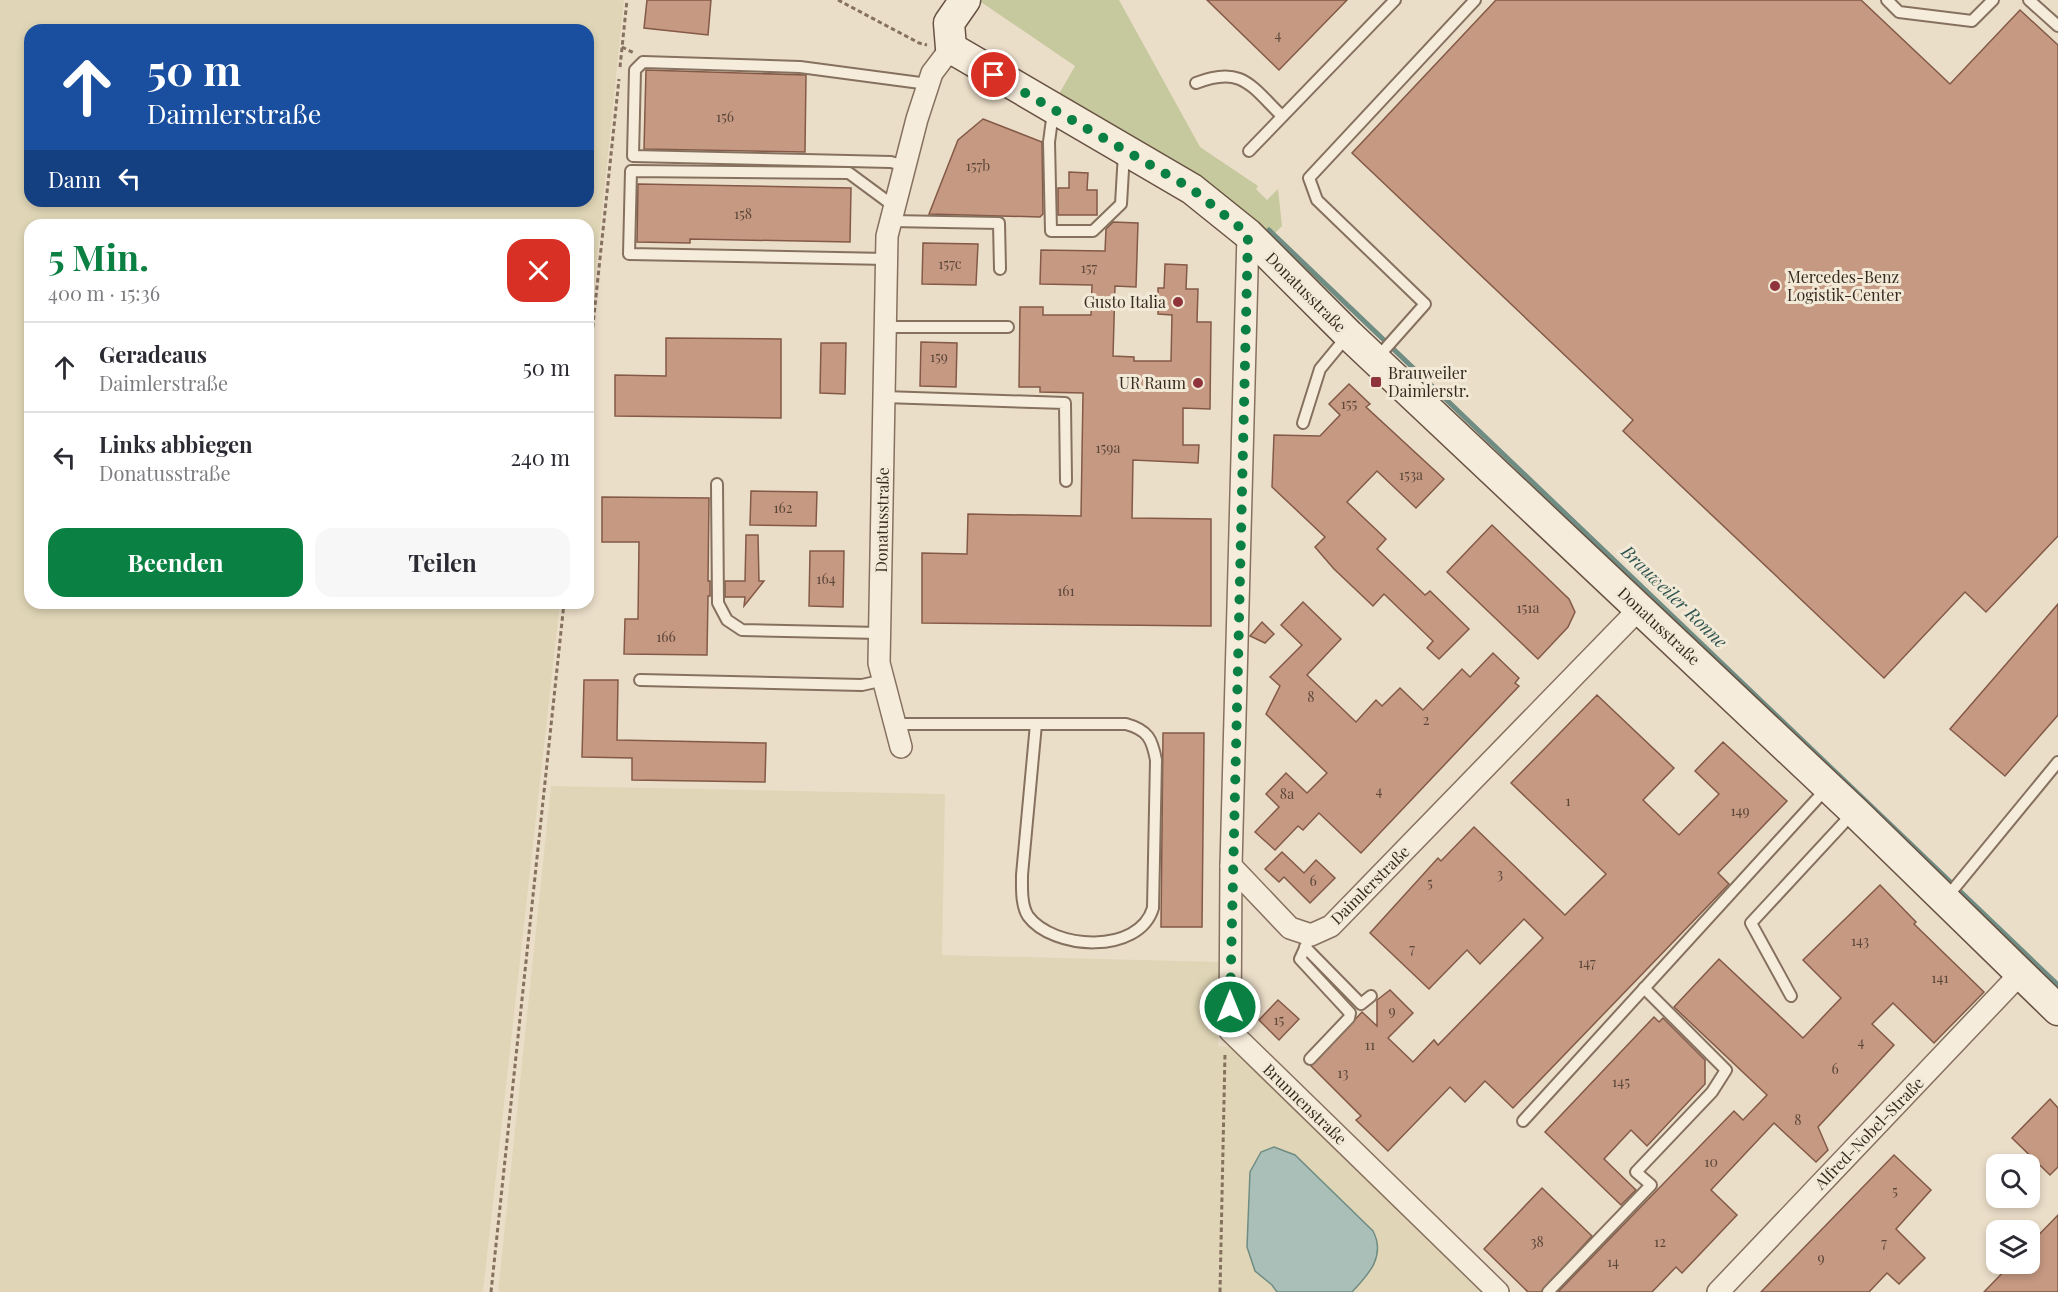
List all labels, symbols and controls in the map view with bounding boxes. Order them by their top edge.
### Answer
house number: 4 [1275,25,1282,44]
text: 50 m [147,41,241,97]
icon: ahead [48,48,126,126]
pin [968,49,1019,100]
icon: arrive [977,58,1010,91]
text: Daimlerstraße [147,95,321,131]
house number: 156 [716,107,734,126]
house number: 157b [966,156,990,175]
icon: left [113,162,146,195]
text: Dann [48,164,101,194]
house number: 158 [734,204,752,223]
text: 5 Min. [48,232,149,280]
button: close [507,239,570,302]
street label: Donatusstraße [1262,247,1351,336]
house number: 157c [938,254,962,273]
house number: 157 [1081,258,1098,277]
place label: Mercedes-Benz Logistik-Center [1787,266,1901,305]
text: 400 m · 15:36 [48,279,160,306]
marker: Mercedes-Benz Logistik-Center [1768,279,1782,293]
place label: Gusto Italia [1084,291,1166,312]
marker: Gusto Italia [1171,295,1185,309]
text: Geradeaus [99,339,207,369]
house number: 159 [930,347,948,366]
icon: ahead [48,351,81,384]
text: 50 m [523,352,570,382]
place label: Brauweiler Daimlerstr. [1388,362,1469,401]
text: Daimlerstraße [99,369,228,396]
place label: UR Raum [1119,372,1186,393]
marker: Brauweiler Daimlerstr. [1369,375,1383,389]
marker: UR Raum [1191,376,1205,390]
house number: 155 [1341,394,1358,413]
text: Links abbiegen [99,429,253,459]
house number: 159a [1096,438,1120,457]
icon: left [48,441,81,474]
text: 240 m [510,442,570,472]
text: Donatusstraße [99,459,231,486]
house number: 153a [1399,465,1423,484]
street label: Donatusstraße [870,467,893,573]
house number: 162 [773,498,793,517]
button: Beenden [48,528,303,597]
button: Teilen [315,528,570,597]
water label: Brauweiler Ronne [1616,539,1733,653]
house number: 164 [816,569,836,588]
house number: 161 [1057,581,1075,600]
street label: Donatusstraße [1614,582,1705,669]
house number: 151a [1517,598,1540,617]
house number: 166 [656,627,676,646]
house number: 8 [1307,687,1315,706]
house number: 2 [1423,710,1430,729]
house number: 4 [1376,781,1383,800]
house number: 8a [1280,784,1294,803]
house number: 1 [1565,791,1571,810]
house number: 149 [1730,801,1750,820]
street label: Daimlerstraße [1326,841,1414,929]
house number: 3 [1497,864,1503,883]
house number: 6 [1309,871,1317,890]
house number: 5 [1427,873,1433,892]
house number: 143 [1851,931,1869,950]
house number: 7 [1409,939,1415,958]
house number: 147 [1578,953,1596,972]
house number: 141 [1931,968,1949,987]
position arrow [1198,975,1262,1039]
house number: 9 [1388,1001,1396,1020]
house number: 15 [1274,1010,1285,1029]
house number: 4 [1858,1032,1865,1051]
house number: 11 [1365,1035,1375,1054]
street label: Brunnenstraße [1259,1058,1352,1149]
house number: 6 [1831,1059,1839,1078]
house number: 13 [1337,1063,1349,1082]
house number: 145 [1612,1072,1630,1091]
street label: Alfred-Nobel-Straße [1809,1072,1928,1194]
house number: 8 [1794,1110,1802,1129]
house number: 10 [1704,1152,1718,1171]
map controls [1986,1154,2040,1274]
button: search [1986,1154,2040,1208]
house number: 5 [1892,1181,1898,1200]
button: layers [1986,1220,2040,1274]
house number: 38 [1530,1232,1544,1251]
house number: 12 [1654,1232,1666,1251]
house number: 7 [1881,1233,1887,1252]
house number: 9 [1817,1248,1825,1267]
house number: 14 [1607,1252,1619,1271]

